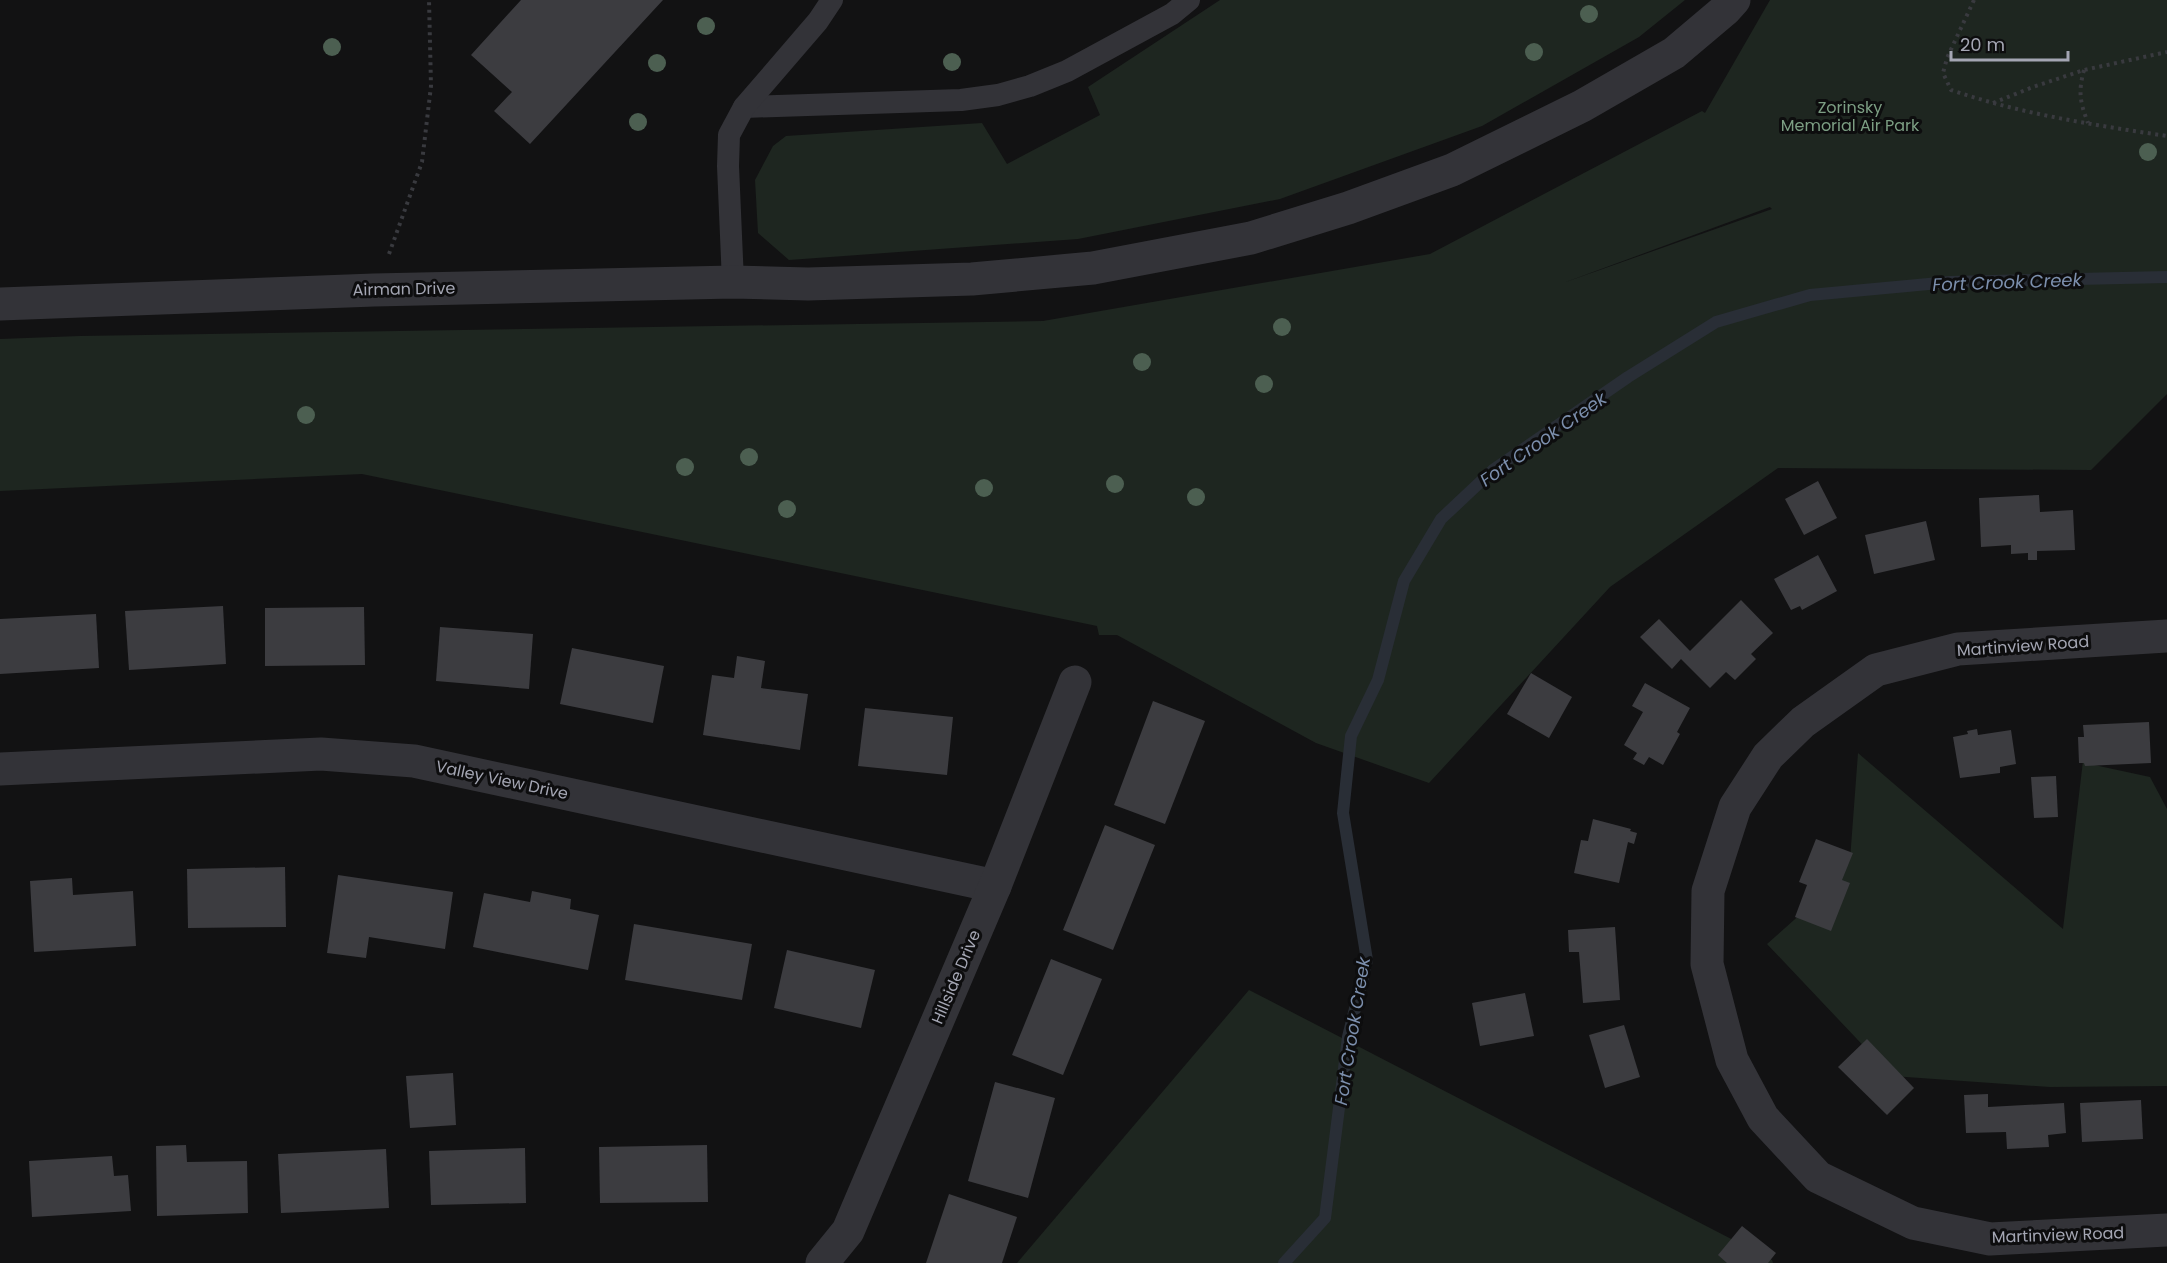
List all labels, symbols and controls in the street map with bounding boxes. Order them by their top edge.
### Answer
scale bar [1951,24,2068,62]
text: 20 m [1960,32,2005,57]
park label: Zorinsky Memorial Air Park [1781,96,1920,137]
water label: Fort Crook Creek [1932,267,2083,297]
street label: Airman Drive [353,277,456,301]
water label: Fort Crook Creek [1475,385,1612,492]
street label: Martinview Road [1956,630,2090,662]
street label: Valley View Drive [434,755,570,805]
street label: Hillside Drive [926,926,986,1028]
water label: Fort Crook Creek [1328,954,1376,1107]
street label: Martinview Road [1991,1221,2125,1249]

